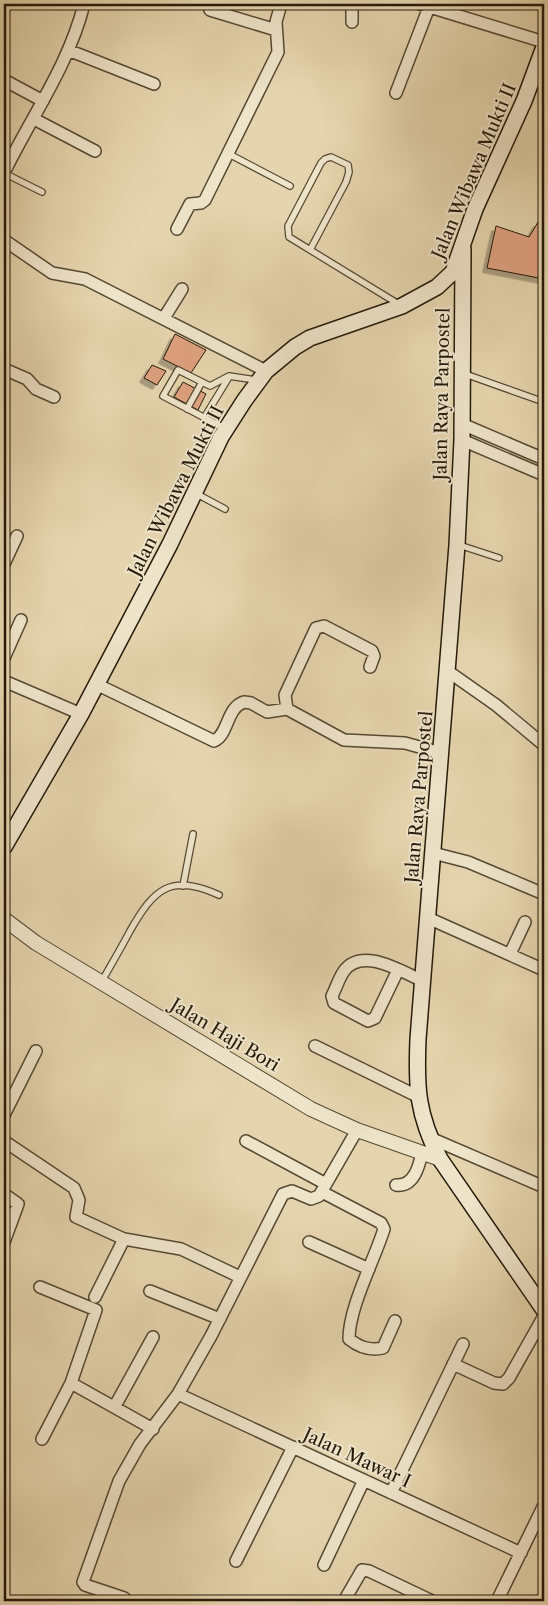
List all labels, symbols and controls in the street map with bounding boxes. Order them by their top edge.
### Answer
street label: Jalan Wibawa Mukti II [426,80,521,265]
street label: Jalan Raya Parpostel [429,307,455,484]
street label: Jalan Wibawa Mukti II [122,402,229,583]
street label: Jalan Raya Parpostel [400,710,437,887]
street label: Jalan Haji Bori [164,992,284,1076]
street label: Jalan Mawar I [297,1422,414,1493]

